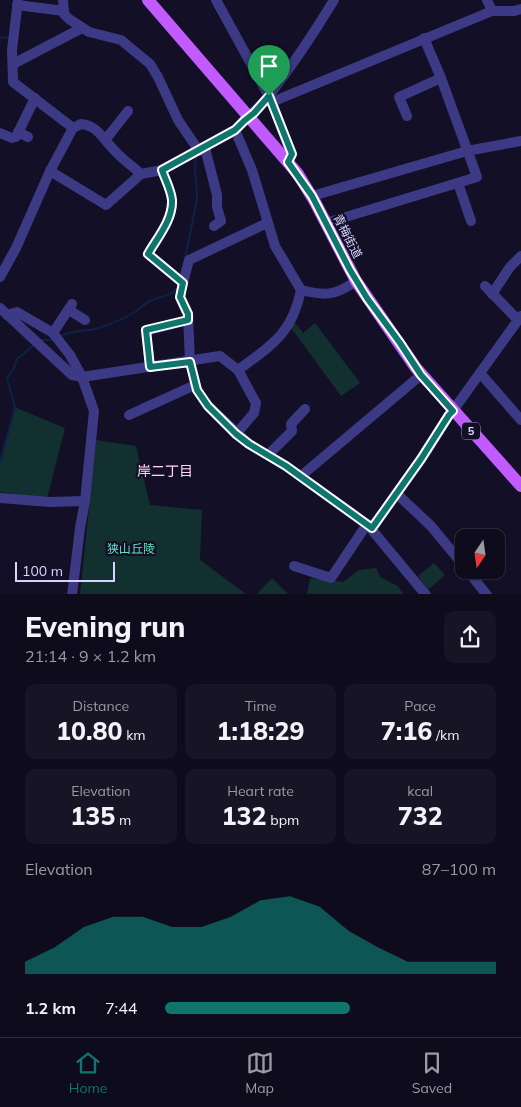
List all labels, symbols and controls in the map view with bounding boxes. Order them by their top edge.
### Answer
pin [248,45,290,96]
icon: arrive [255,52,283,80]
street label: 青梅街道 [330,211,366,261]
road number: 5 [462,422,480,440]
district label: 岸二丁目 [137,462,193,480]
north arrow [455,529,505,579]
map controls [455,529,505,579]
park label: 狭山丘陵 [107,541,155,556]
scale bar [15,560,115,583]
text: 100 m [22,562,63,580]
text: Evening run [25,609,185,644]
button: share [444,611,496,663]
text: 21:14 · 9 × 1.2 km [25,646,156,666]
text: Distance [73,697,129,715]
text: Time [245,697,276,715]
text: Pace [404,697,436,715]
text: 10.80 [56,715,123,746]
text: 1:18:29 [216,715,305,746]
text: 7:16 [381,715,432,746]
text: km [123,726,146,744]
text: /km [432,726,459,744]
text: Elevation [71,782,130,800]
text: Heart rate [227,782,294,800]
text: kcal [407,782,433,800]
text: 135 [70,800,115,831]
text: 132 [222,800,267,831]
text: 732 [398,800,443,831]
text: m [115,811,131,829]
text: bpm [267,811,299,829]
text: Elevation [25,859,93,879]
text: 87–100 m [422,859,496,879]
text: 1.2 km [25,998,76,1018]
text: 7:44 [105,998,137,1018]
tab: Home [69,1049,107,1097]
tab: Map [245,1049,274,1097]
tab: Saved [412,1049,452,1097]

